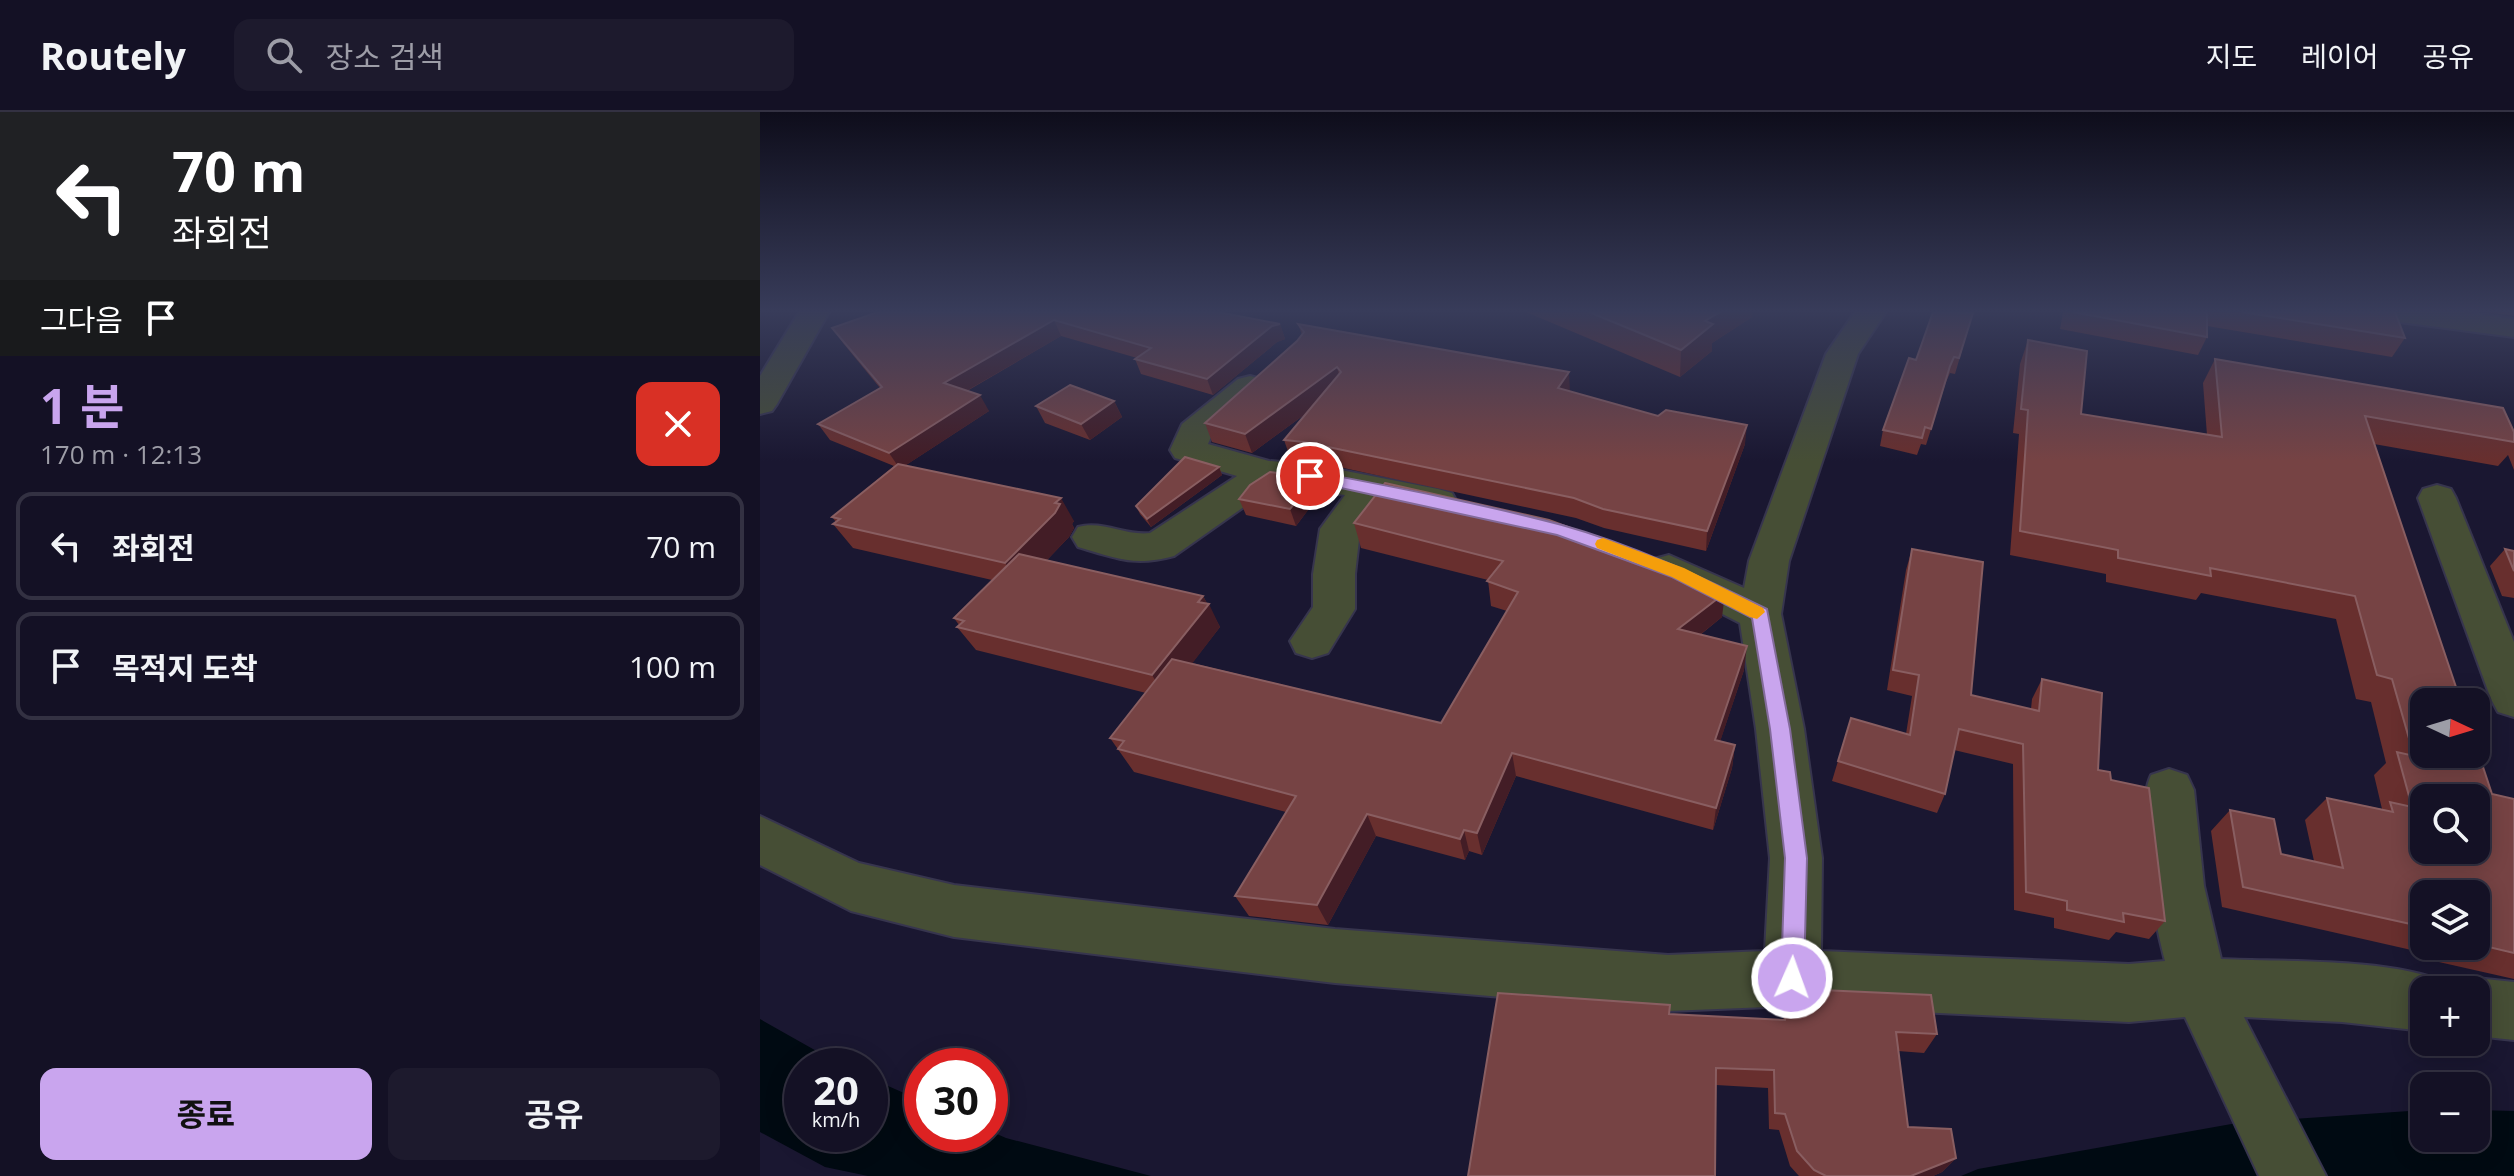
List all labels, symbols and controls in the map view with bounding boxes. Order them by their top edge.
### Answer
search box [234,19,794,91]
text: Routely [40,29,186,81]
icon: search [262,33,306,77]
text: 장소 검색 [326,36,444,77]
text: 지도 [2206,37,2257,75]
text: 레이어 [2301,37,2378,75]
text: 공유 [2422,37,2474,75]
text: 70 m [172,132,306,208]
icon: left [40,144,144,248]
text: 좌회전 [172,208,271,257]
icon: arrive [139,296,183,340]
text: 그다음 [40,299,123,340]
text: 1 분 [40,373,124,438]
button: close [636,382,720,466]
text: 170 m · 12:13 [40,436,202,472]
pin [1276,442,1344,510]
icon: arrive [1288,454,1332,498]
icon: left [44,524,88,568]
text: 70 m [646,526,716,567]
text: 좌회전 [112,527,195,568]
icon: arrive [44,644,88,688]
text: 100 m [629,646,716,687]
text: 목적지 도착 [112,647,258,688]
north arrow [2410,688,2490,768]
map controls [2410,688,2490,1152]
button: search [2410,784,2490,864]
button: layers [2410,880,2490,960]
position arrow [1750,936,1834,1020]
button: + [2410,976,2490,1056]
speed limit sign: 30 [904,1048,1008,1152]
text: 20 [813,1062,859,1117]
button: 종료 [40,1068,372,1160]
button: 공유 [388,1068,720,1160]
button: − [2410,1072,2490,1152]
text: km/h [812,1106,860,1133]

